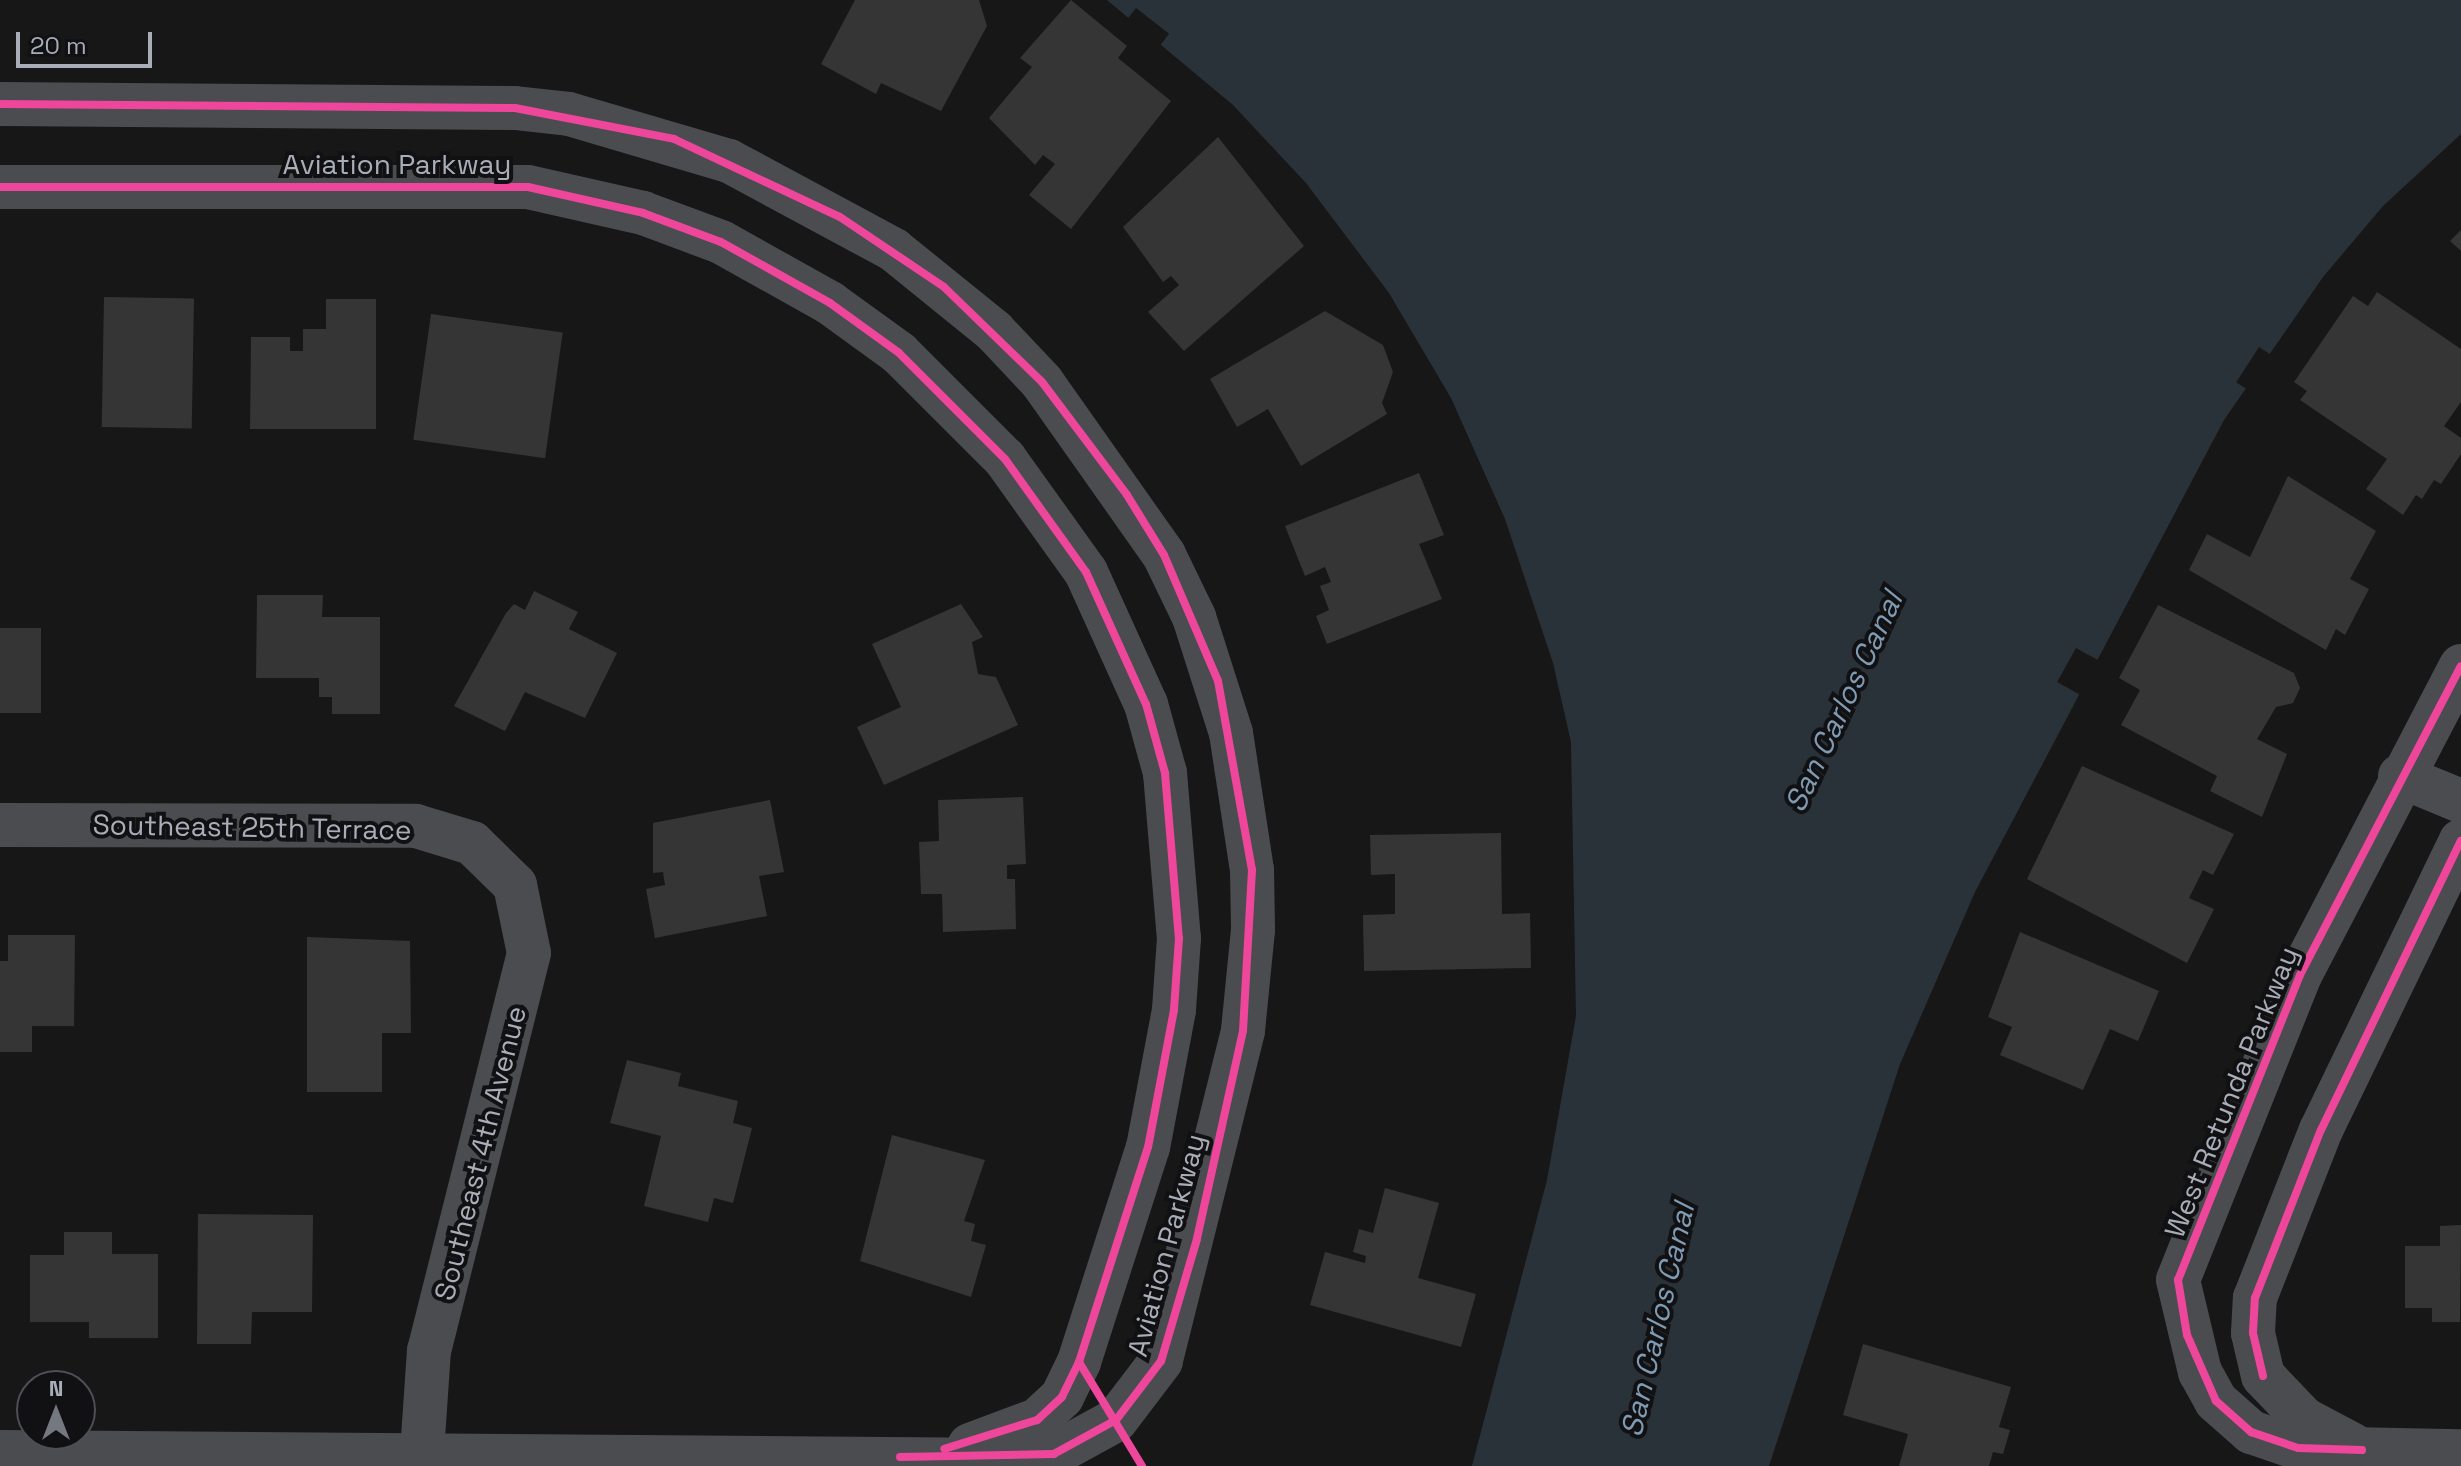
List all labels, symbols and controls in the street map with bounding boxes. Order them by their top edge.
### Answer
scale bar [20,16,156,66]
text: 20 m [30,30,87,61]
street label: Aviation Parkway [282,147,512,181]
water label: San Carlos Canal [1777,586,1911,818]
street label: Southeast 25th Terrace [92,807,412,847]
street label: West Retunda Parkway [2157,942,2305,1242]
street label: Southeast 4th Avenue [427,1002,533,1304]
street label: Aviation Parkway [1120,1130,1212,1360]
water label: San Carlos Canal [1614,1200,1702,1440]
north arrow [16,1370,96,1450]
text: N [49,1374,63,1402]

